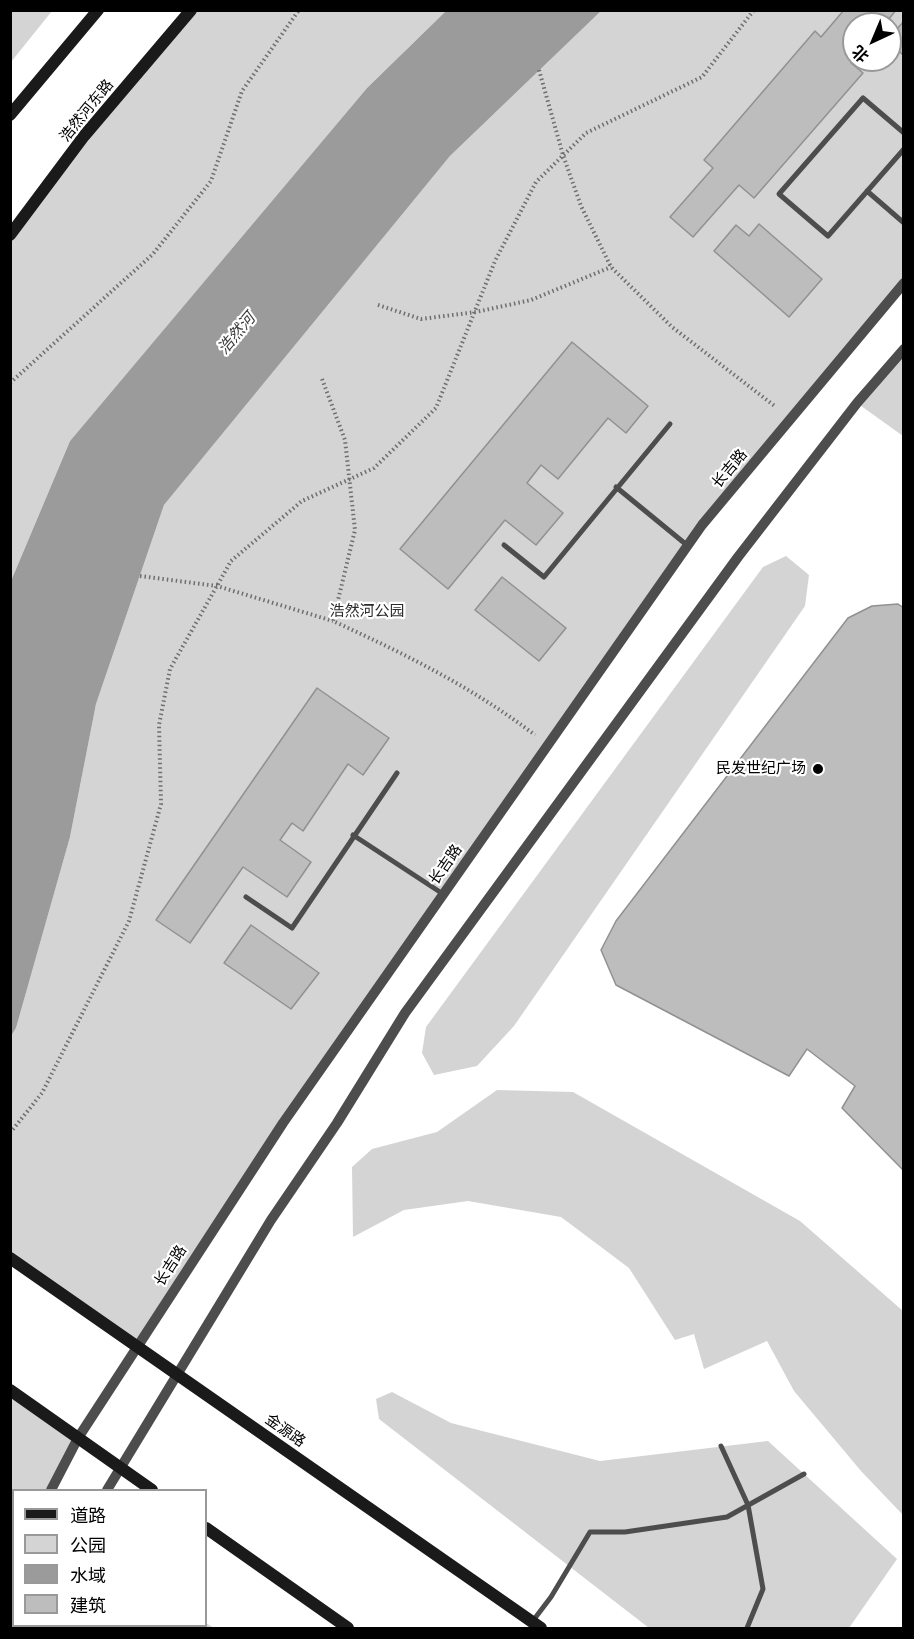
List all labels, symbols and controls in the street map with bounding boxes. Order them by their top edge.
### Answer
north arrow [842,12,902,72]
text: 北 [848,41,873,66]
street label: 浩然河东路 [56,76,118,146]
water label: 浩然河 [214,309,260,359]
street label: 长吉路 [709,446,751,492]
park label: 浩然河公园 [330,603,404,621]
place label: 民发世纪广场 [716,760,806,778]
marker: 民发世纪广场 [811,762,825,776]
street label: 长吉路 [426,841,466,889]
street label: 长吉路 [151,1242,191,1290]
street label: 金源路 [261,1411,309,1451]
legend [12,1489,207,1627]
text: 道路 [70,1505,106,1527]
text: 公园 [70,1535,106,1557]
text: 水域 [70,1565,106,1587]
text: 建筑 [70,1595,106,1617]

